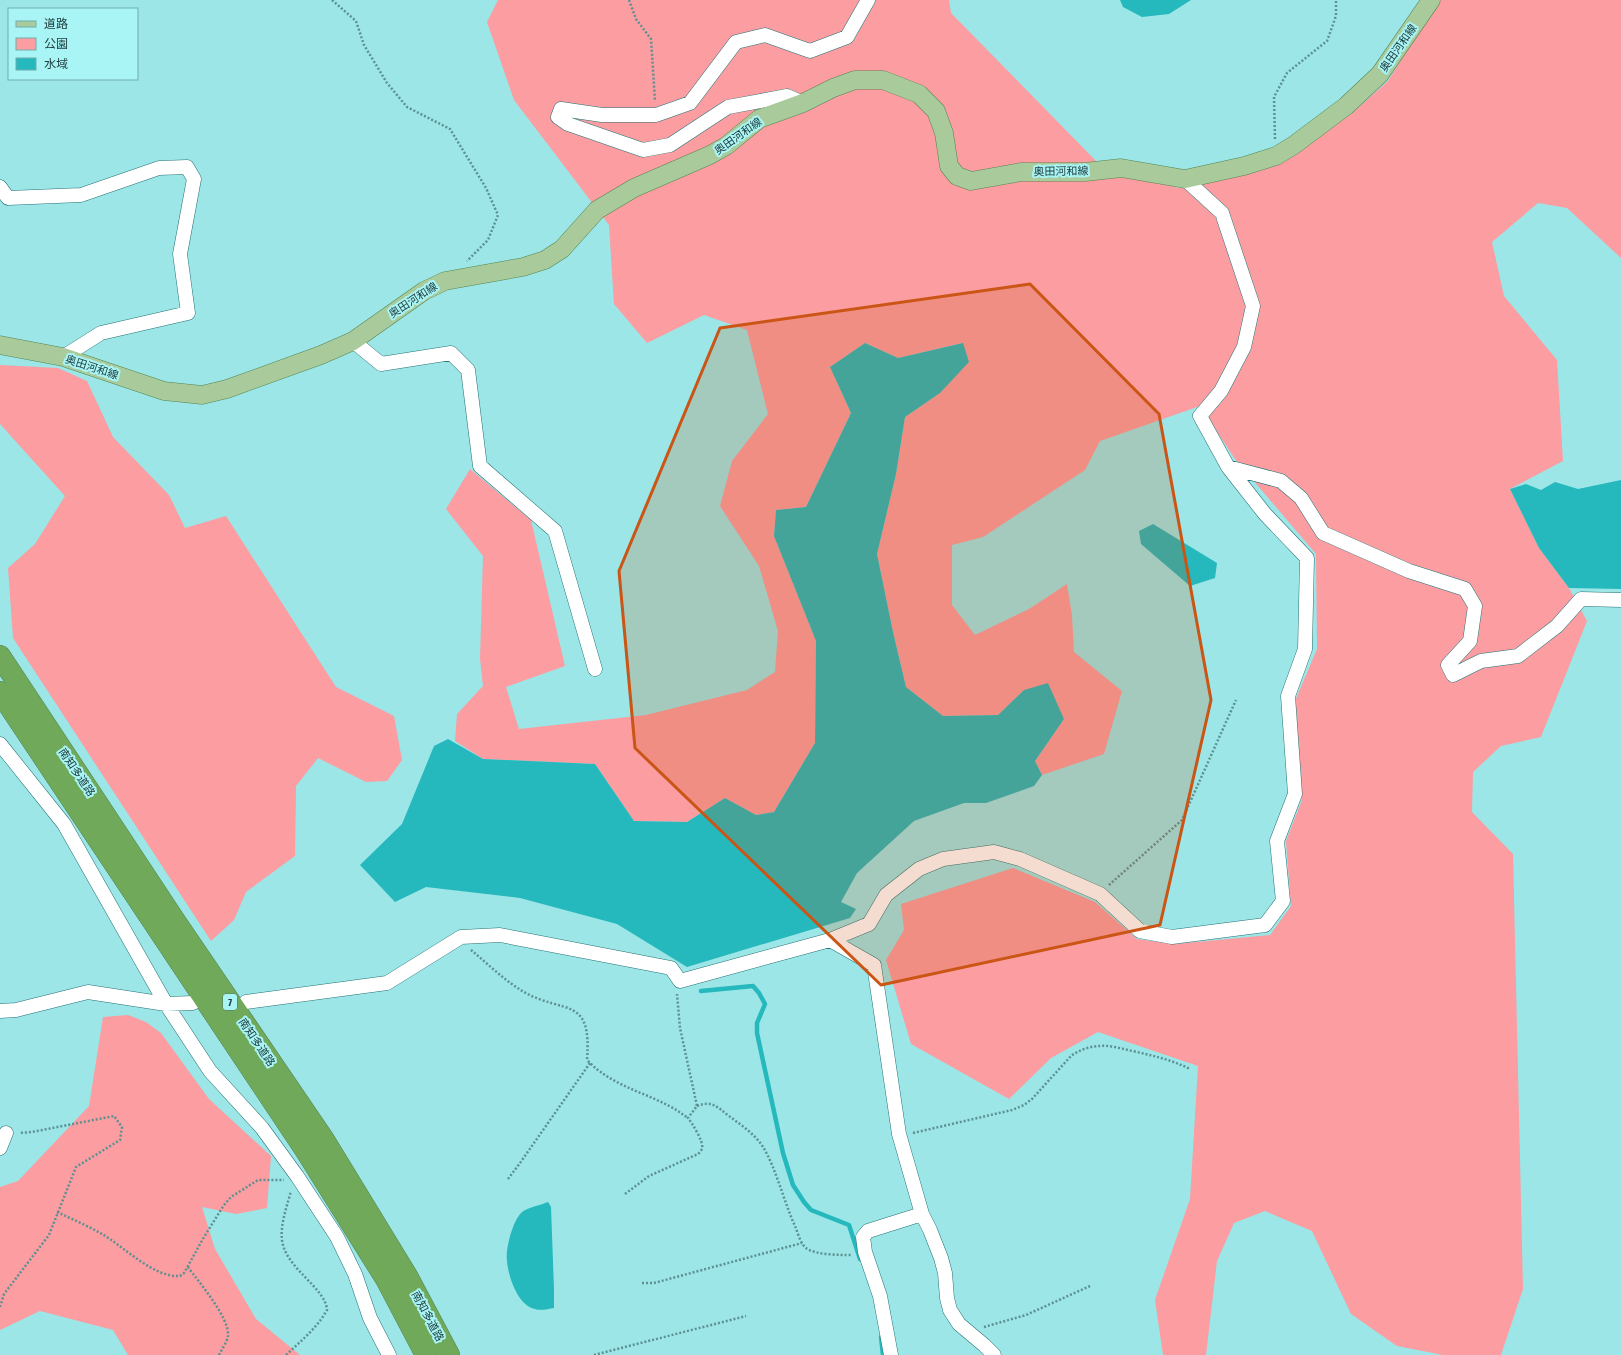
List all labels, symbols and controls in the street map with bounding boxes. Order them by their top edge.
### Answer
legend [8,8,138,80]
text: 道路 [44,17,68,31]
street label: 奥田河和線 [1377,22,1419,74]
text: 公園 [44,37,68,51]
text: 水域 [44,57,68,71]
street label: 奥田河和線 [712,115,764,157]
street label: 奥田河和線 [1033,165,1089,177]
street label: 奥田河和線 [387,280,439,320]
street label: 奥田河和線 [64,353,120,381]
street label: 南知多道路 [57,746,97,798]
road number: 7 [223,994,237,1010]
street label: 南知多道路 [237,1016,277,1068]
street label: 南知多道路 [410,1289,446,1343]

